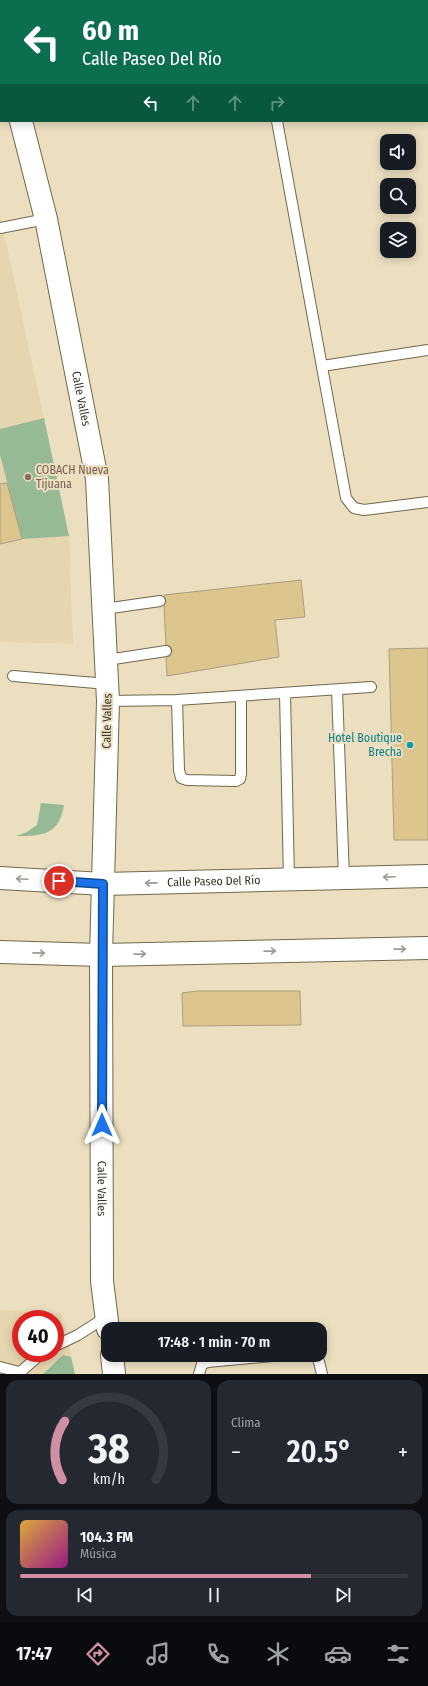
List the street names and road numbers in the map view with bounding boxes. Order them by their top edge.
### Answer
street label: Calle Valles [69,370,93,427]
street label: Calle Valles [100,693,114,749]
street label: Calle Paseo Del Río [167,873,261,889]
street label: Calle Valles [95,1161,109,1216]

